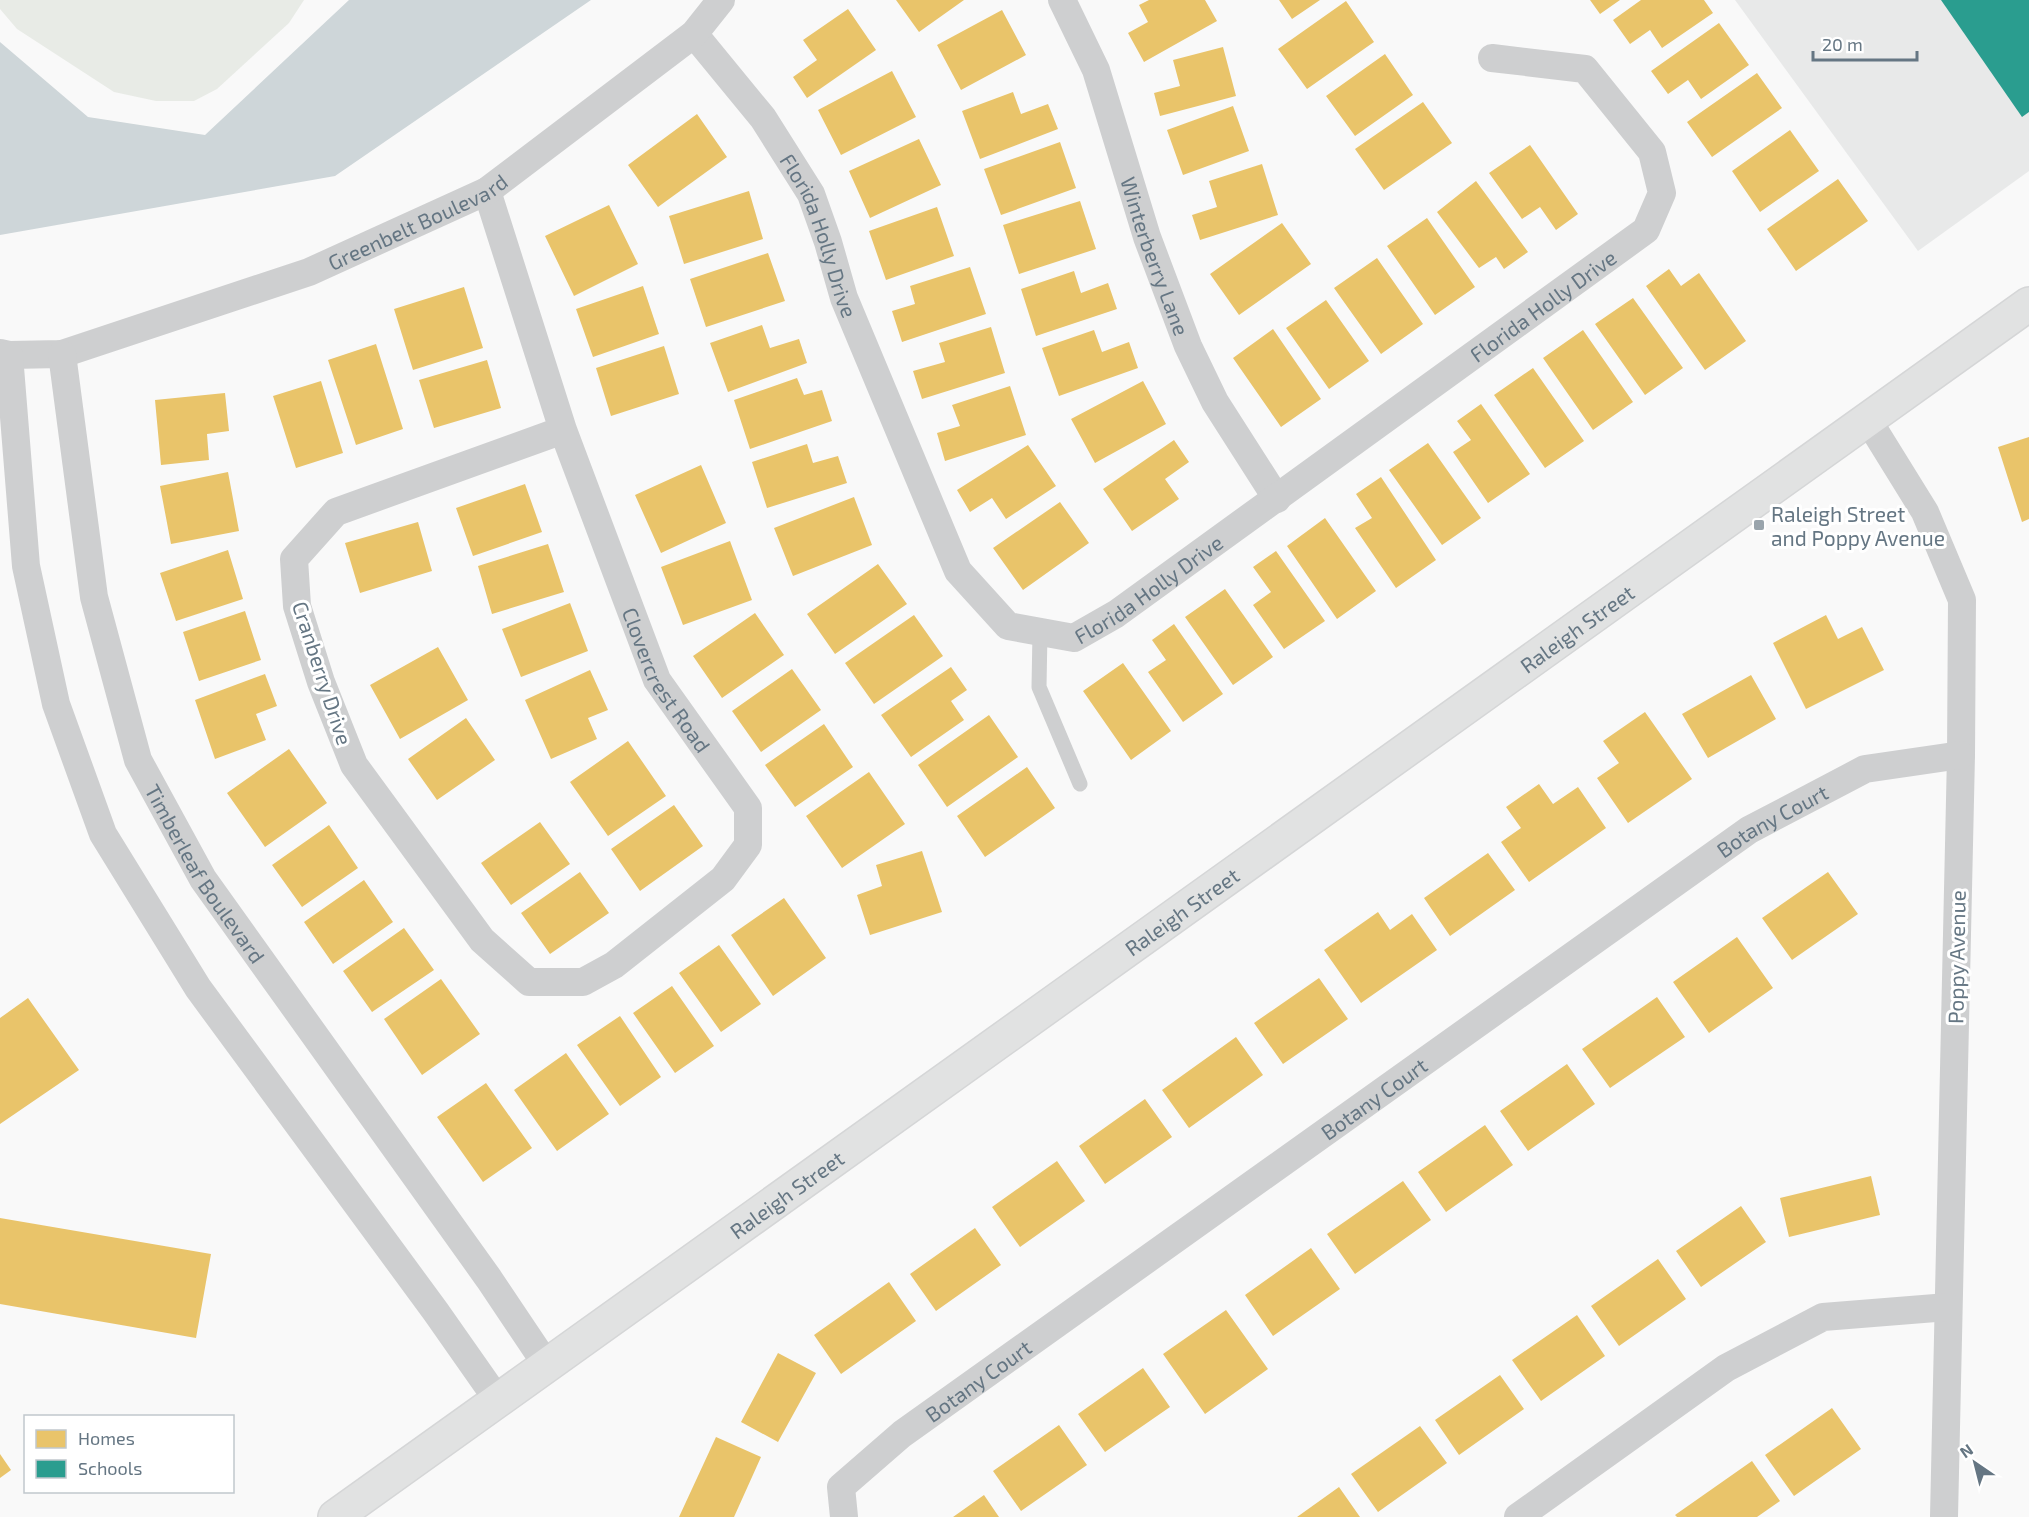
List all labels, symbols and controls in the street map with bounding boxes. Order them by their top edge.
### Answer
scale bar [1813,24,1916,62]
text: 20 m [1822,33,1863,55]
street label: Florida Holly Drive [776,148,863,321]
street label: Greenbelt Boulevard [324,168,512,274]
street label: Winterberry Lane [1117,173,1195,338]
street label: Florida Holly Drive [1464,244,1620,366]
place label: Raleigh Street and Poppy Avenue [1771,501,1945,550]
marker: Raleigh Street and Poppy Avenue [1752,518,1766,532]
street label: Florida Holly Drive [1069,529,1227,648]
street label: Raleigh Street [1515,579,1638,677]
street label: Cranberry Drive [288,598,358,748]
street label: Clovercrest Road [618,604,717,757]
street label: Botany Court [1711,778,1832,862]
street label: Timberleaf Boulevard [141,779,271,967]
street label: Raleigh Street [1120,862,1243,960]
street label: Poppy Avenue [1942,890,1970,1024]
street label: Botany Court [1316,1052,1431,1144]
street label: Raleigh Street [724,1145,848,1243]
street label: Botany Court [920,1334,1036,1426]
legend [24,1415,234,1493]
text: Homes [78,1427,135,1449]
north arrow [1945,1433,2005,1493]
text: N [1956,1439,1976,1461]
text: Schools [78,1457,142,1479]

